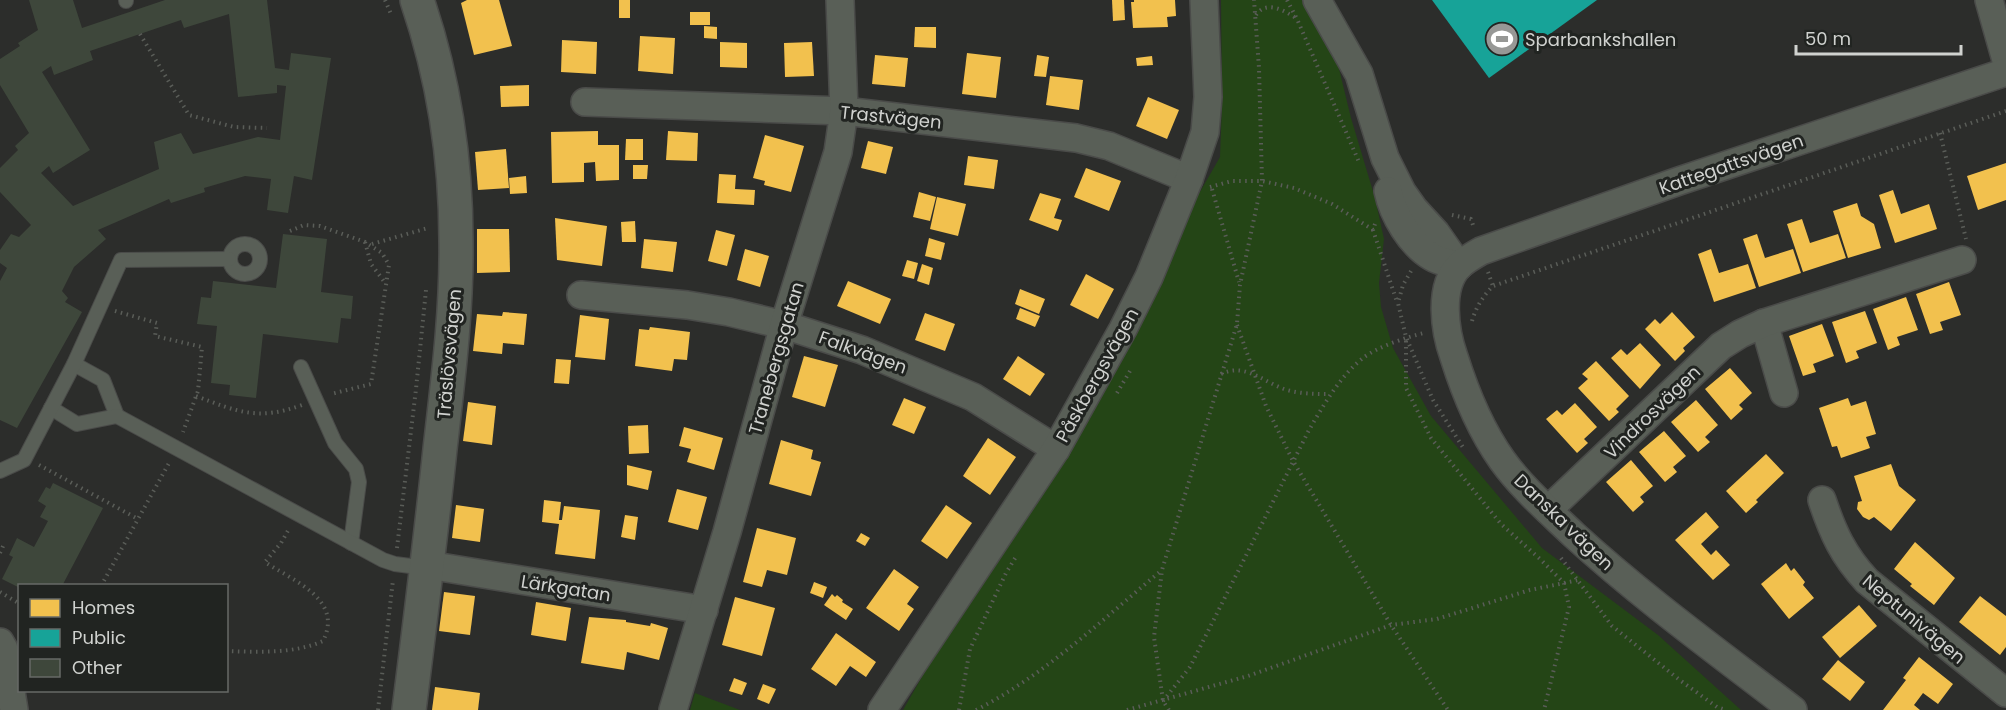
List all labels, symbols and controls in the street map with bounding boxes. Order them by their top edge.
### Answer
scale bar [1796,18,1961,56]
sports icon: Sparbankshallen [1484,21,1520,57]
text: 50 m [1805,26,1851,51]
place label: Sparbankshallen [1525,27,1676,52]
street label: Trastvägen [839,99,943,135]
street label: Kattegattsvägen [1655,128,1807,200]
street label: Tranebergsgatan [742,279,810,437]
street label: Träslövsvägen [431,288,467,420]
street label: Påskbergsvägen [1050,303,1144,447]
street label: Falkvägen [815,325,911,379]
street label: Vindrosvägen [1598,360,1706,464]
street label: Danska vägen [1509,468,1619,576]
street label: Lärkgatan [519,569,613,607]
street label: Neptunivägen [1857,569,1971,669]
legend [18,584,228,692]
text: Homes [72,595,135,620]
text: Public [72,625,126,650]
text: Other [72,655,122,680]

